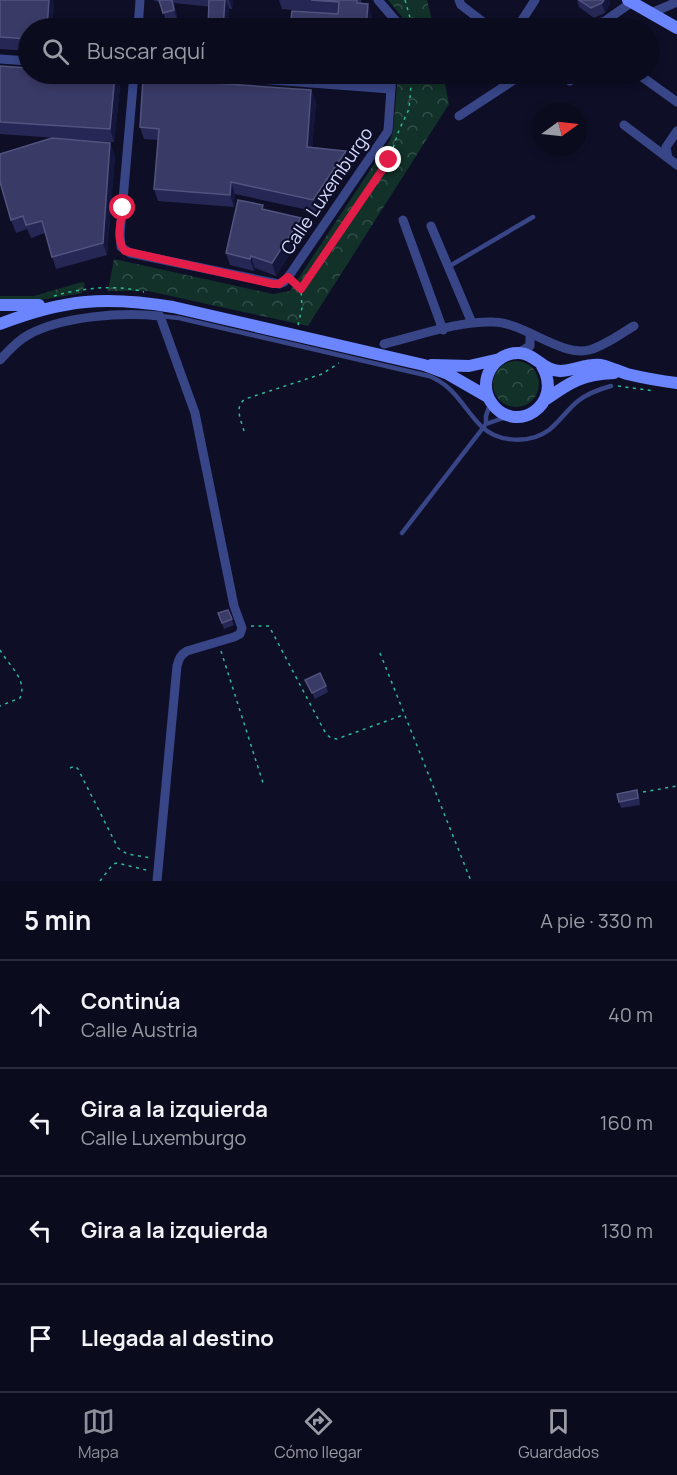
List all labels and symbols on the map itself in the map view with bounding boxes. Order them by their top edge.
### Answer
north arrow [533,102,587,156]
street label: Calle Luxemburgo [275,122,378,259]
route end [375,146,401,172]
route start [109,194,135,220]

